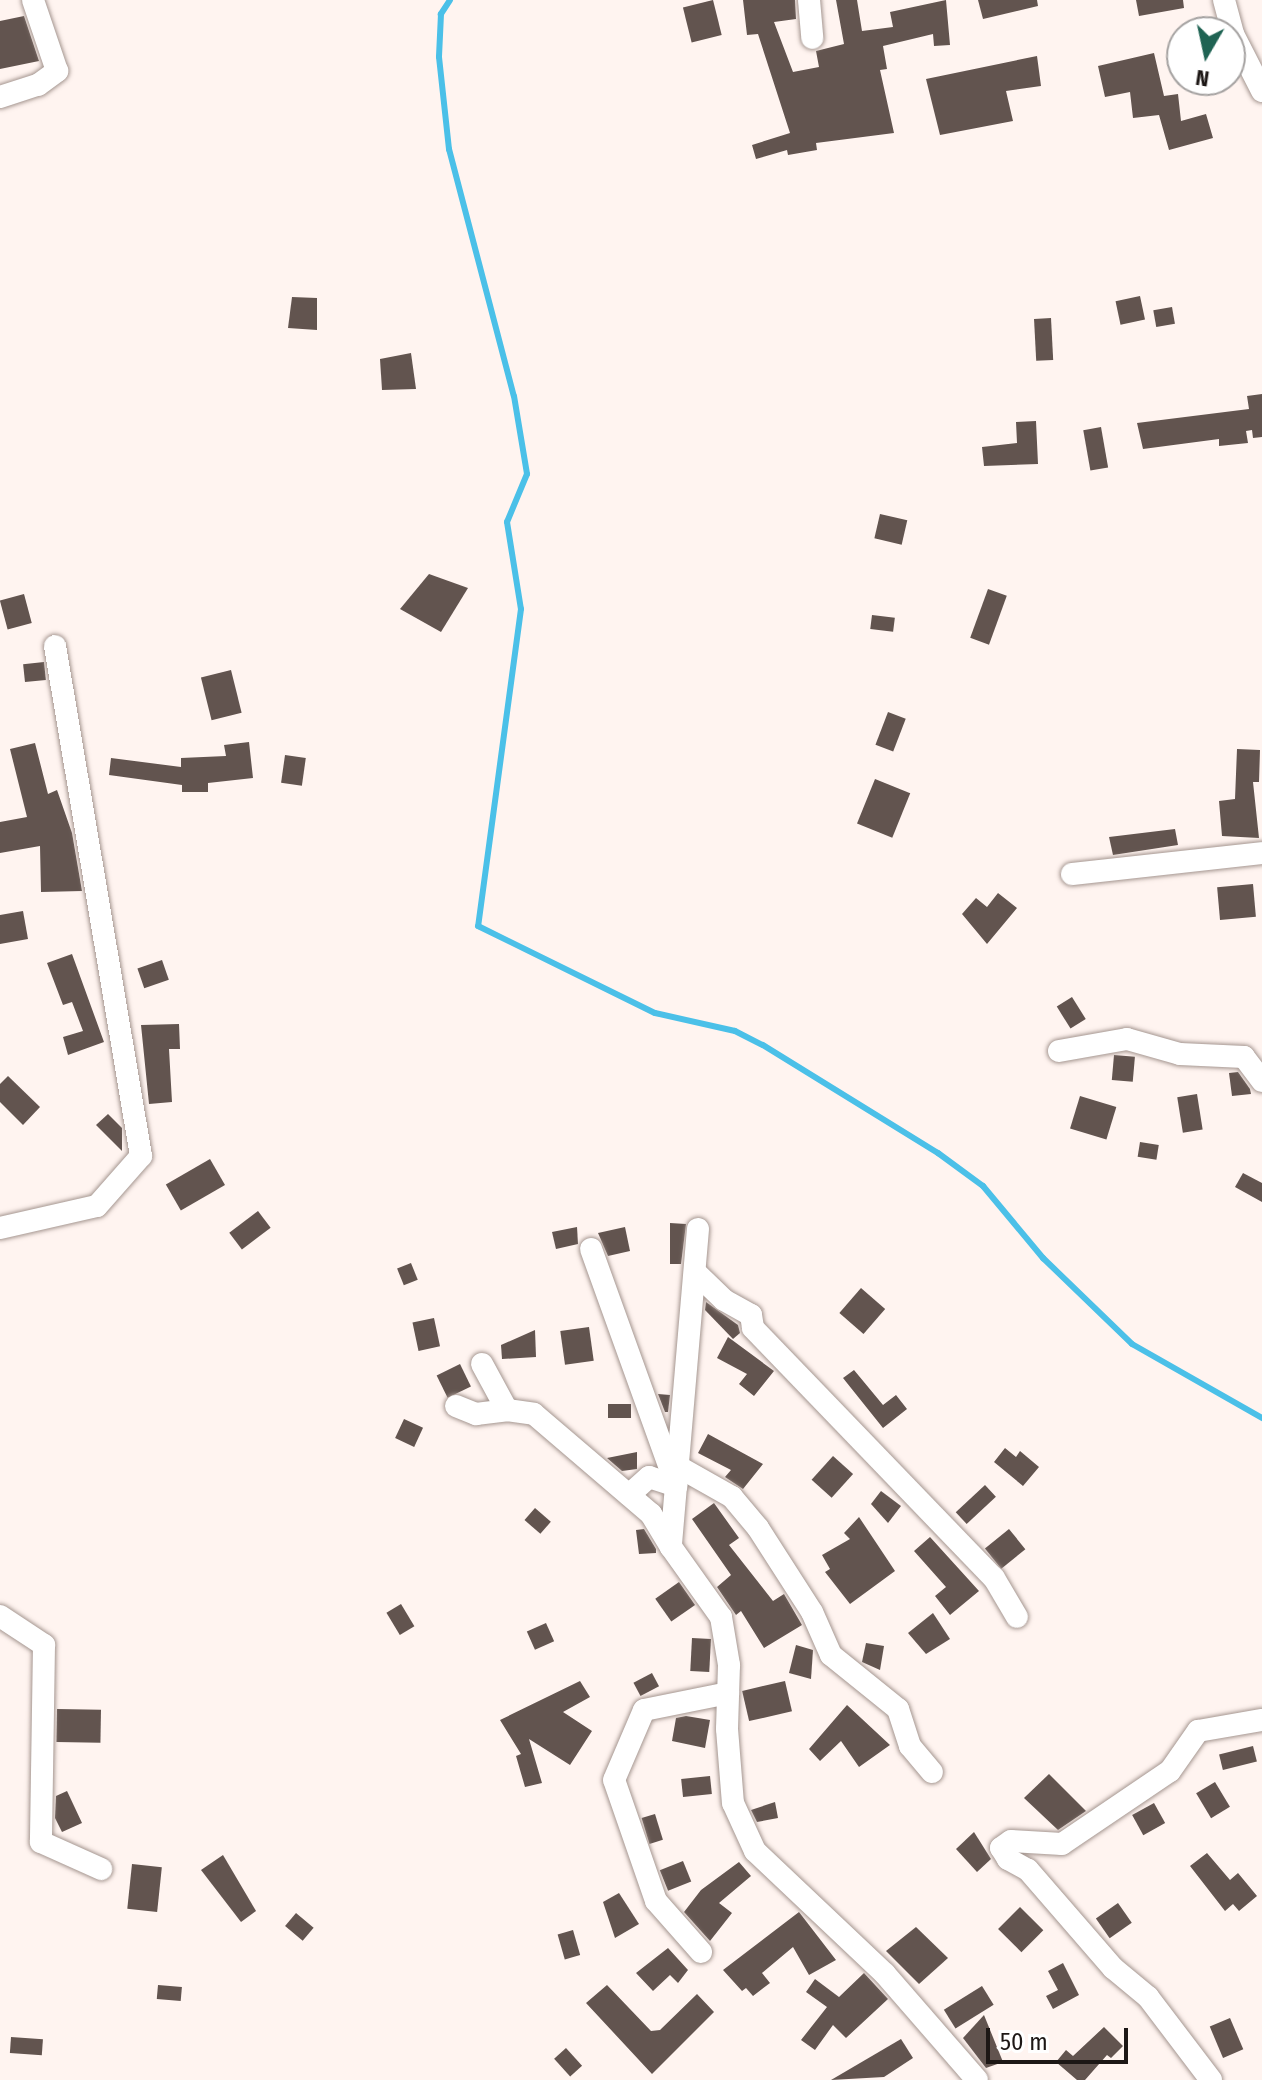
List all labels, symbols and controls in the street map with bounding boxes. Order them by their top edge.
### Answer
north arrow [1166,16,1246,96]
text: N [1194,64,1211,93]
scale bar [990,2012,1132,2062]
text: 50 m [1000,2028,1048,2056]

